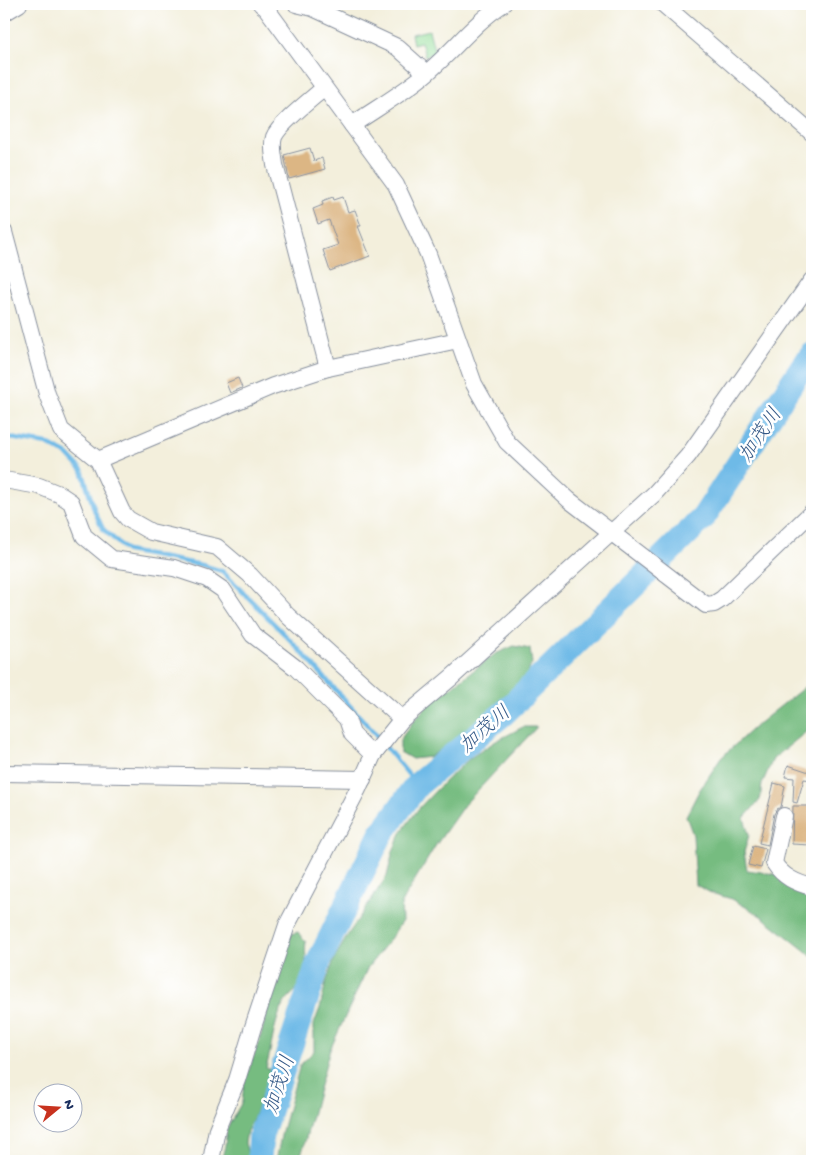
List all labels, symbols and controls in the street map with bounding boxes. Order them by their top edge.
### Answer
water label: 加茂川 [734,404,788,467]
water label: 加茂川 [455,701,516,759]
water label: 加茂川 [259,1052,302,1117]
north arrow [32,1082,82,1132]
text: N [58,1098,77,1112]

